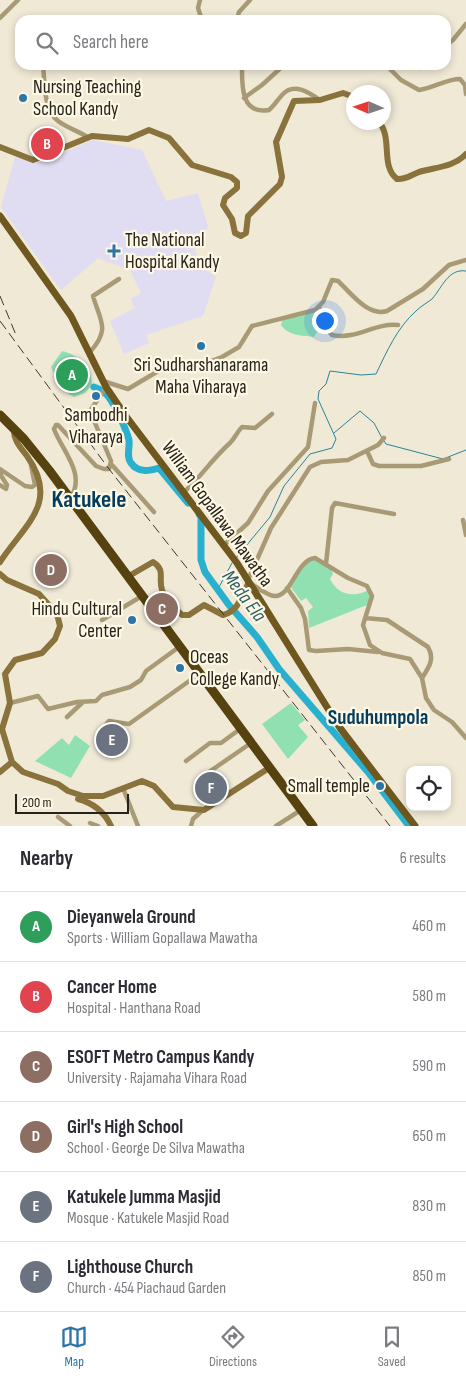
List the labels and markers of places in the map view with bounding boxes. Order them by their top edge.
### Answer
place label: Nursing Teaching School Kandy [33,76,142,121]
marker: Nursing Teaching School Kandy [17,92,29,104]
pin: B [31,125,63,163]
place label: The National Hospital Kandy [125,229,220,274]
marker: The National Hospital Kandy [107,244,121,258]
marker: Sri Sudharshanarama Maha Viharaya [195,340,207,352]
place label: Sri Sudharshanarama Maha Viharaya [134,354,268,399]
pin: A [56,356,88,394]
marker: Sambodhi Viharaya [90,390,102,402]
place label: Sambodhi Viharaya [64,404,128,449]
pin: D [35,551,67,589]
pin: C [146,590,178,628]
place label: Hindu Cultural Center [31,598,123,643]
marker: Hindu Cultural Center [126,614,138,626]
place label: Oceas College Kandy [190,646,280,691]
marker: Oceas College Kandy [174,662,186,674]
pin: E [96,721,128,759]
pin: F [195,769,227,807]
place label: Small temple [288,775,370,798]
marker: Small temple [374,780,386,792]

